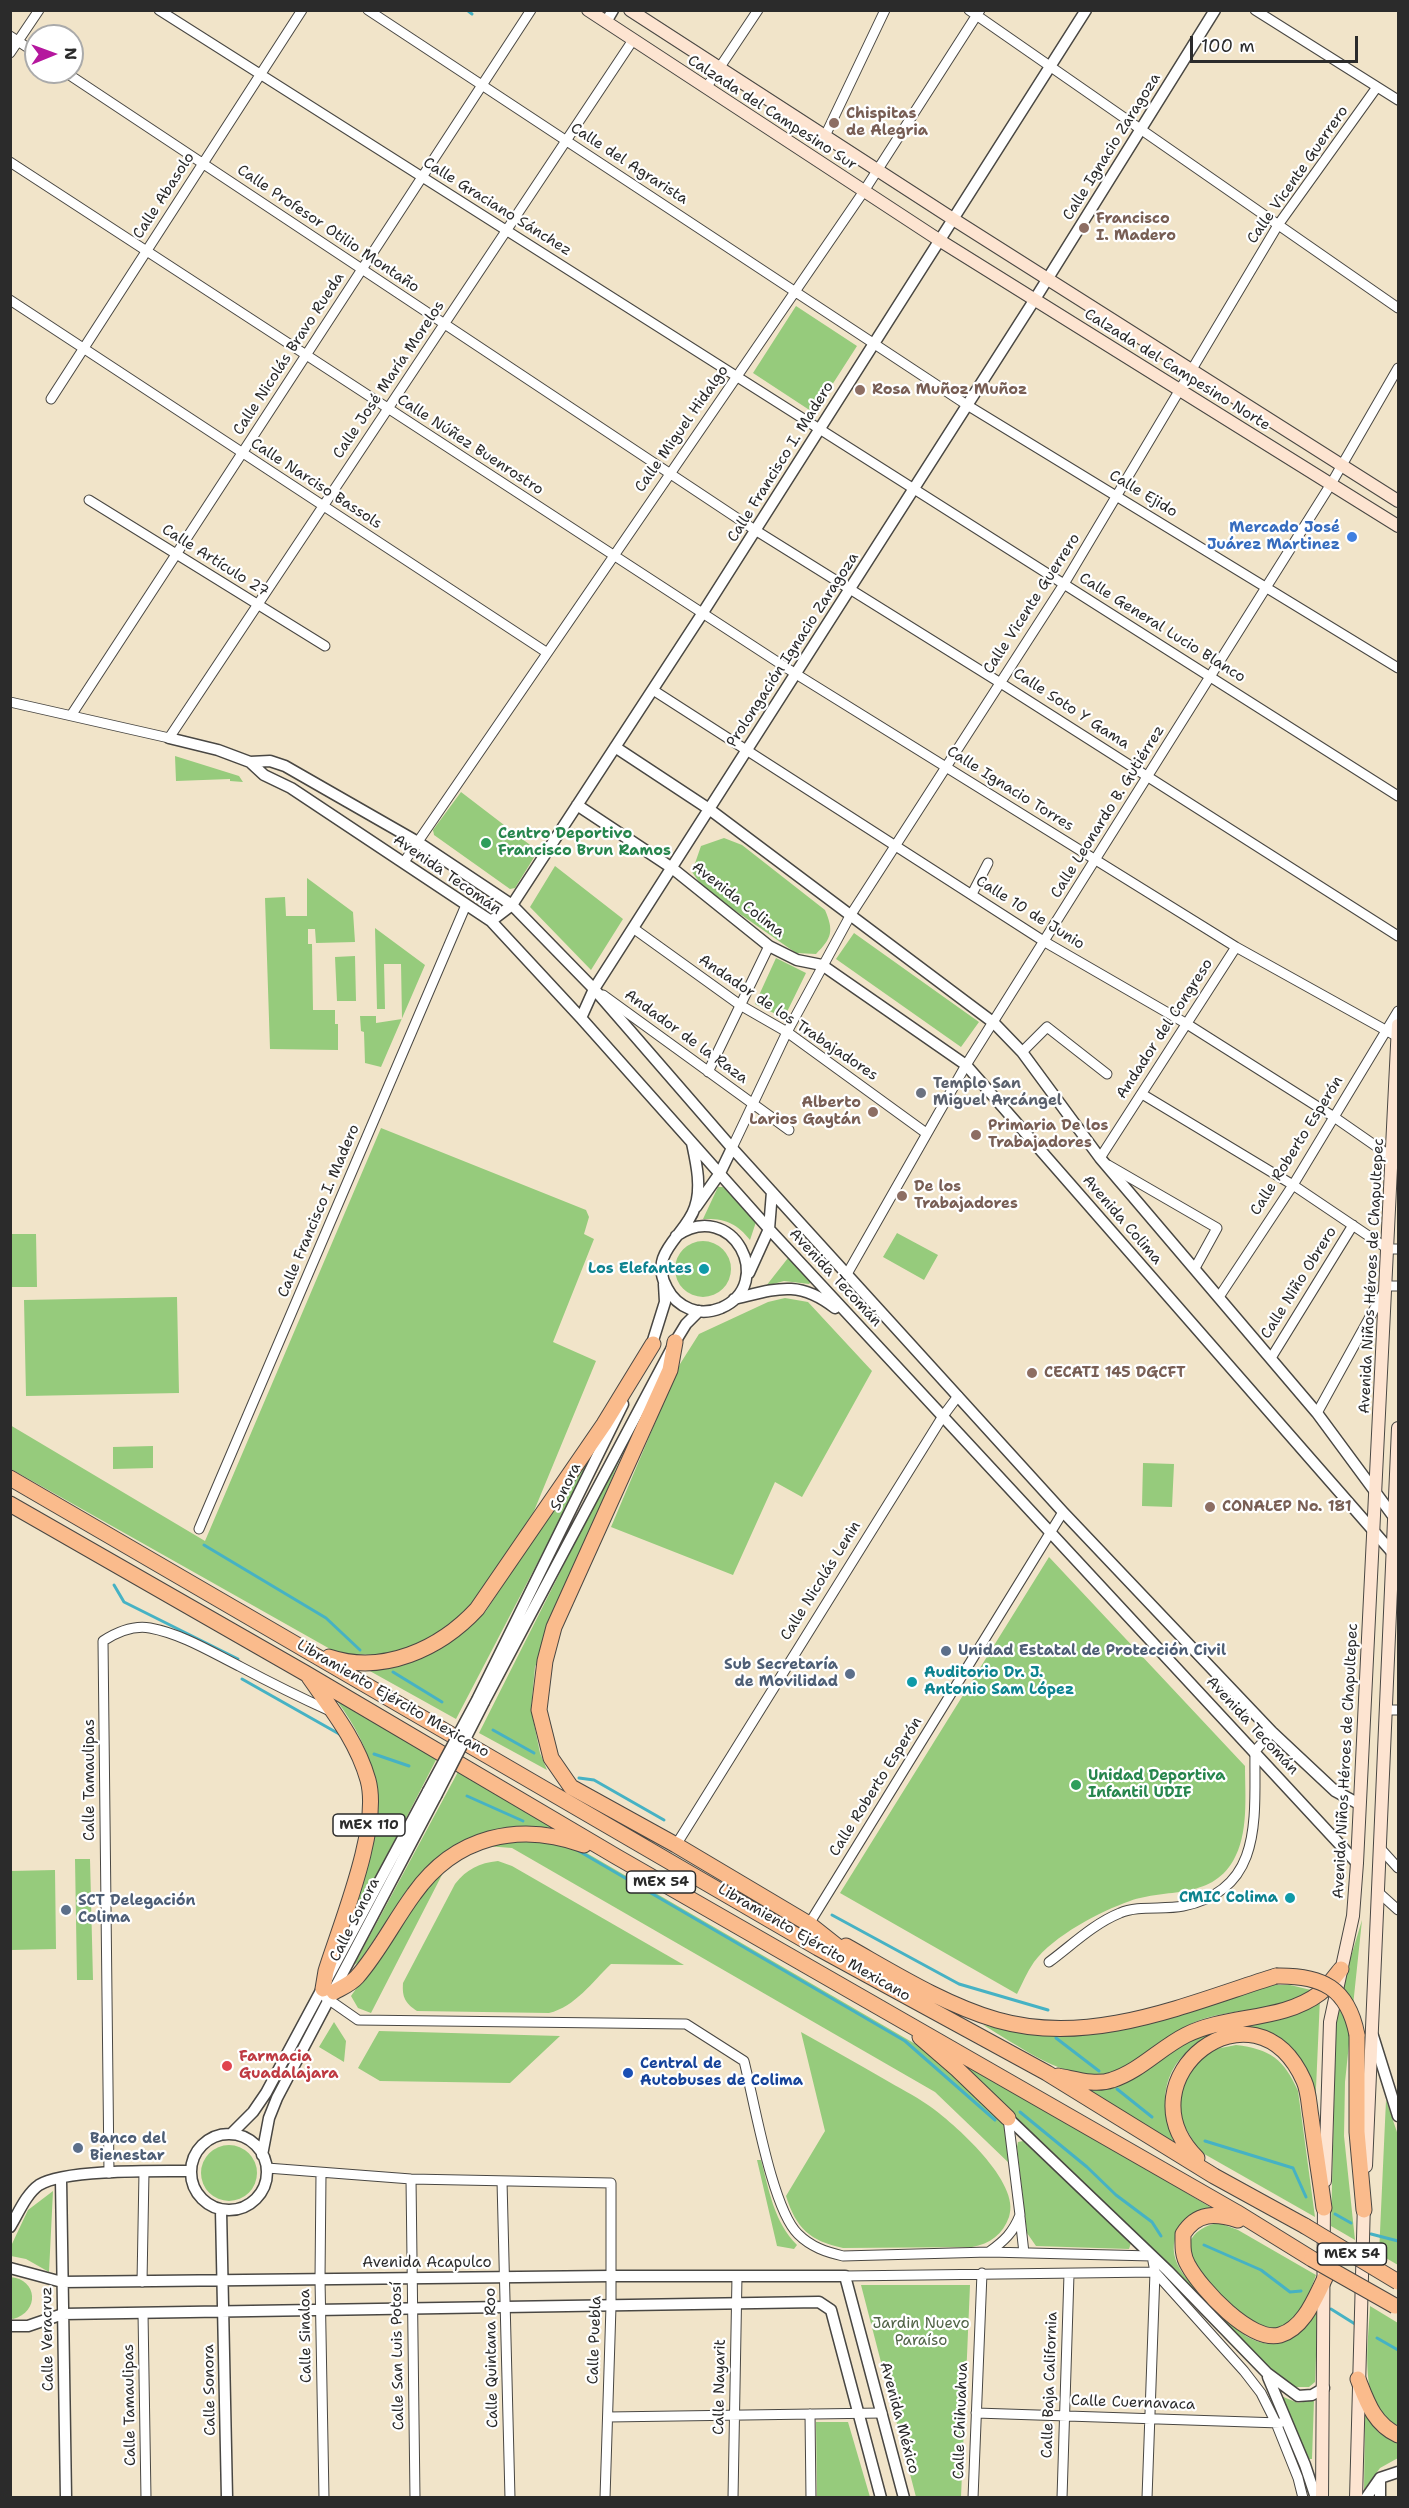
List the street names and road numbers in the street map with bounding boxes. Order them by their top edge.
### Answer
street label: Calzada del Campesino Sur [684,52,860,174]
street label: Calle Ignacio Zaragoza [1059,70,1165,224]
street label: Calle Vicente Guerrero [1244,103,1352,247]
street label: Calle del Agrarista [567,119,691,209]
street label: Calle Abasolo [129,149,199,243]
street label: Calle Graciano Sánchez [419,154,575,260]
street label: Calle Profesor Otilio Montaño [233,161,423,297]
street label: Calle Nicolás Bravo Rueda [230,269,348,439]
street label: Calle José María Morelos [329,298,449,462]
street label: Calzada del Campesino Norte [1081,305,1273,435]
street label: Calle Miguel Hidalgo [631,362,733,496]
street label: Calle Francisco I. Madero [724,378,838,546]
street label: Calle Núñez Buenrostro [393,391,547,499]
street label: Calle Narciso Bassols [247,435,385,533]
street label: Calle Ejido [1106,467,1180,521]
street label: Calle Artículo 27 [158,521,272,601]
street label: Calle Vicente Guerrero [980,530,1084,678]
street label: Prolongación Ignacio Zaragoza [723,549,863,751]
street label: Calle General Lucio Blanco [1076,569,1248,687]
street label: Calle Soto Y Gama [1009,665,1133,753]
street label: Calle Leonardo B. Gutiérrez [1047,722,1169,902]
street label: Calle Ignacio Torres [943,743,1077,835]
street label: Avenida Tecomán [390,831,504,919]
street label: Avenida Colima [688,858,788,942]
street label: Calle 10 de Junio [972,872,1088,954]
street label: Andador de los Trabajadores [695,951,881,1085]
street label: Andador del Congreso [1113,956,1217,1102]
street label: Andador de la Raza [621,986,751,1088]
street label: Calle Roberto Esperón [1247,1073,1347,1219]
street label: Calle Francisco I. Madero [274,1122,364,1300]
street label: Avenida Niños Héroes de Chapultepec [1356,1138,1388,1414]
street label: Avenida Colima [1078,1172,1166,1268]
street label: Calle Niño Obrero [1257,1224,1341,1342]
street label: Avenida Tecomán [785,1225,885,1331]
street label: Sonora [547,1460,585,1514]
street label: Calle Nicolás Lenin [777,1518,865,1644]
street label: Avenida Niños Héroes de Chapultepec [1330,1623,1362,1899]
street label: Libramiento Ejército Mexicano [294,1636,492,1762]
street label: Avenida Tecomán [1202,1673,1302,1779]
street label: Calle Roberto Esperón [826,1714,926,1860]
street label: Calle Tamaulipas [81,1719,99,1841]
road number: MEX 110 [333,1814,405,1836]
road number: MEX 54 [626,1871,696,1893]
street label: Calle Sonora [326,1875,384,1965]
street label: Libramiento Ejército Mexicano [715,1880,913,2006]
road number: MEX 54 [1318,2243,1386,2265]
street label: Avenida Acapulco [362,2254,492,2272]
street label: Calle San Luis Potosí [388,2281,408,2431]
street label: Calle Veracruz [38,2287,58,2391]
street label: Calle Quintana Roo [482,2288,502,2428]
street label: Calle Sinaloa [296,2289,316,2383]
street label: Calle Puebla [584,2295,606,2385]
street label: Calle Baja California [1038,2311,1062,2459]
street label: Calle Nayarit [710,2339,730,2435]
street label: Calle Tamaulipas [120,2344,140,2466]
street label: Calle Sonora [200,2344,220,2436]
street label: Avenida México [875,2360,923,2476]
street label: Calle Chihuahua [950,2362,972,2480]
street label: Calle Cuernavaca [1071,2392,1195,2414]

